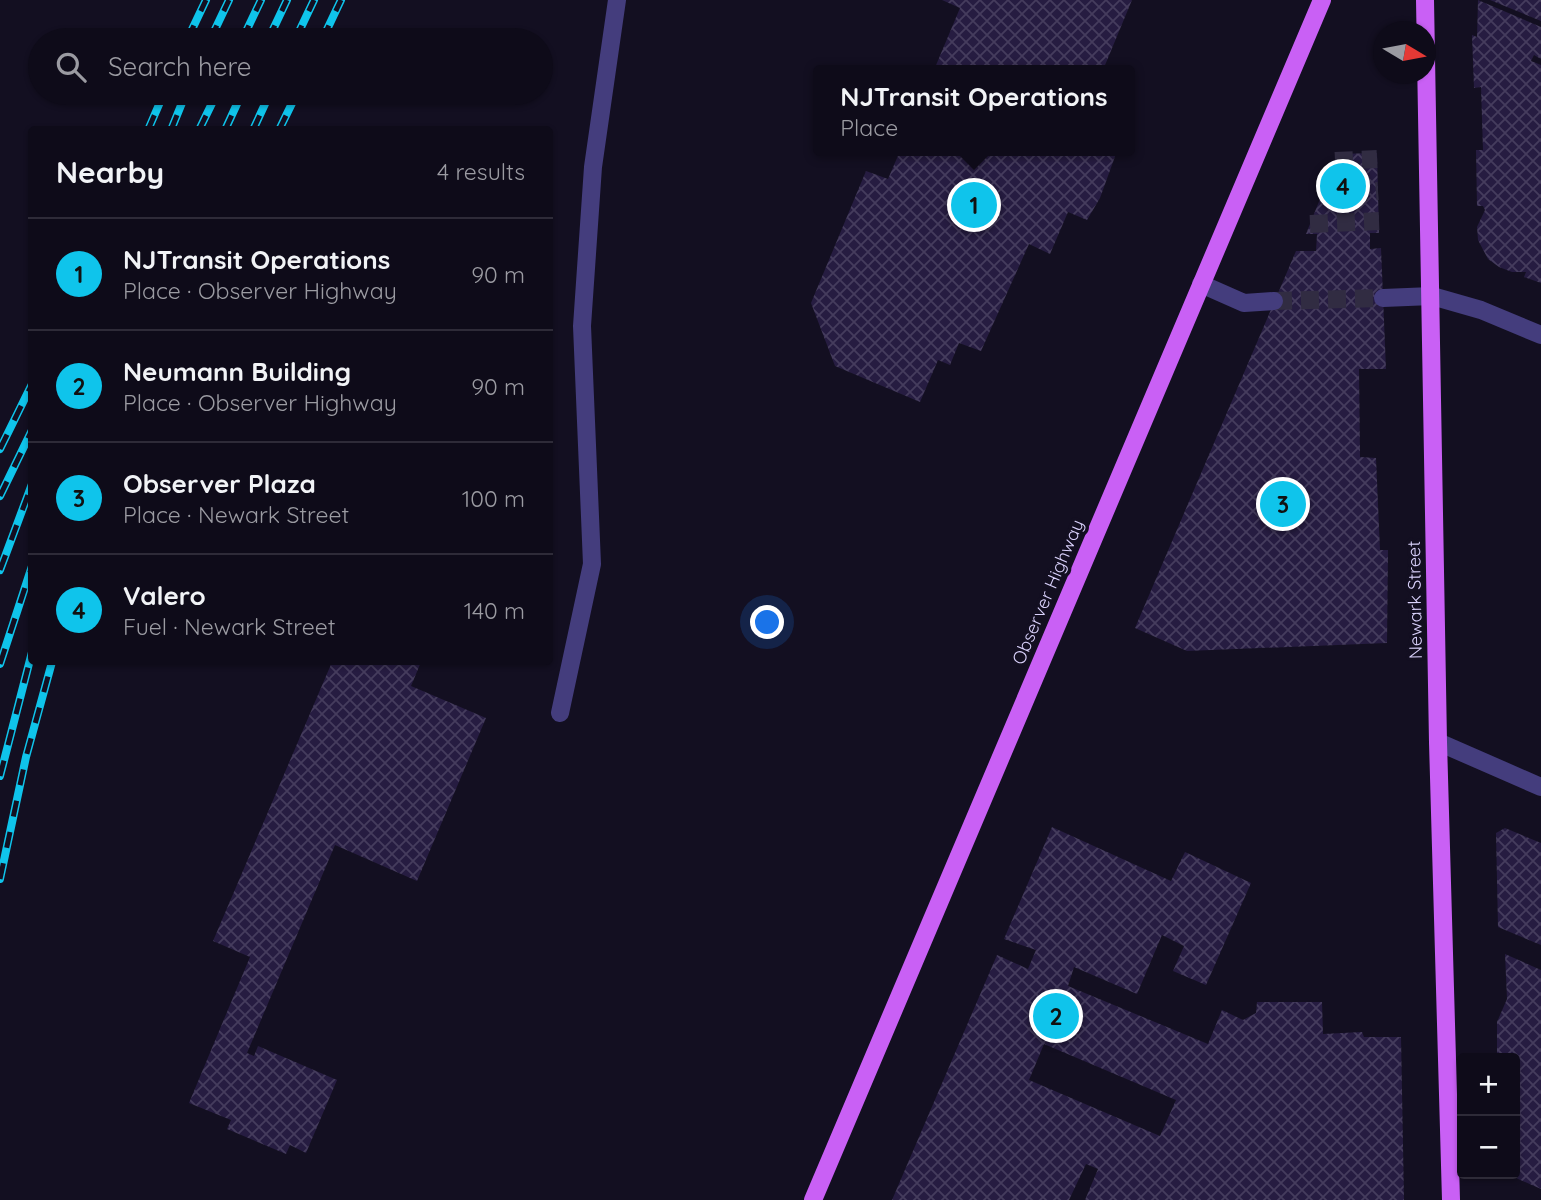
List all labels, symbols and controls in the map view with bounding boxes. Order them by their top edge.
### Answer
north arrow [1373,21,1436,84]
search box [28,28,553,105]
icon: search [52,48,90,86]
text: Search here [108,50,252,83]
popup [813,65,1135,156]
text: NJTransit Operations [840,80,1108,113]
text: Place [840,113,898,142]
text: Nearby [56,153,164,191]
text: 4 results [437,157,525,186]
pin: 4 [1320,160,1366,212]
pin: 1 [951,179,997,231]
text: NJTransit Operations [123,243,390,276]
text: 1 [75,260,83,289]
text: 90 m [471,260,525,289]
text: Place · Observer Highway [123,276,397,305]
text: Neumann Building [123,355,351,388]
text: 2 [72,372,86,401]
text: 90 m [471,372,525,401]
text: Place · Observer Highway [123,388,397,417]
text: Observer Plaza [123,467,316,500]
pin: 3 [1260,478,1306,530]
text: 3 [73,484,85,513]
text: 100 m [462,484,525,513]
text: Place · Newark Street [123,500,349,529]
street label: Observer Highway [1007,516,1089,668]
street label: Newark Street [1402,541,1427,659]
text: Valero [123,579,206,612]
text: 4 [72,596,86,625]
text: 140 m [464,596,525,625]
your location [750,605,784,639]
text: Fuel · Newark Street [123,612,335,641]
pin: 2 [1033,990,1079,1042]
map controls [1457,1053,1520,1179]
button: + [1457,1053,1520,1116]
button: − [1457,1116,1520,1179]

